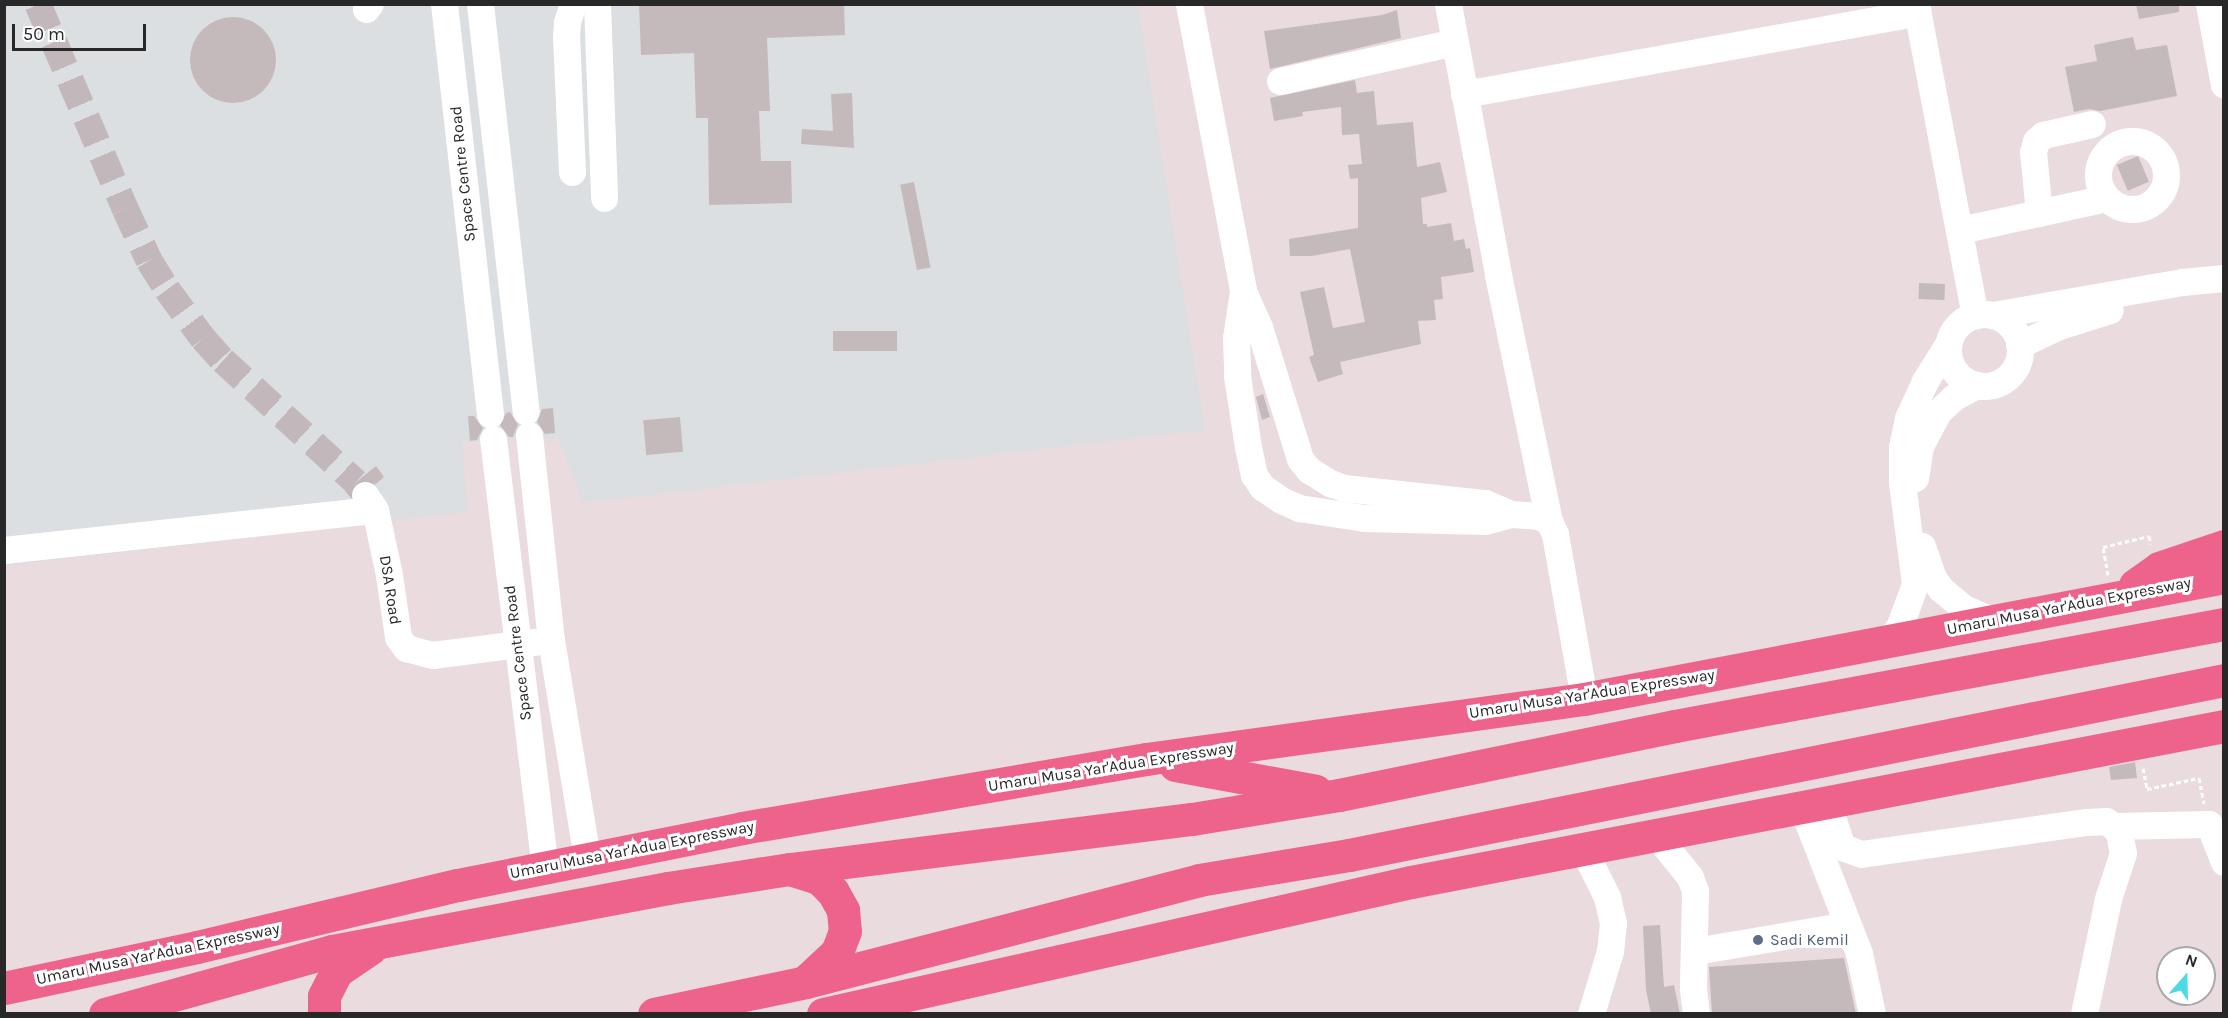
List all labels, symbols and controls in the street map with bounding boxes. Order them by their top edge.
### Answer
scale bar [15,12,148,50]
text: 50 m [23,23,65,45]
street label: Space Centre Road [446,105,480,243]
street label: DSA Road [375,554,405,626]
street label: Umaru Musa Yar'Adua Expressway [1945,573,2193,639]
street label: Space Centre Road [500,584,536,722]
street label: Umaru Musa Yar'Adua Expressway [1468,665,1716,723]
street label: Umaru Musa Yar'Adua Expressway [987,738,1235,796]
street label: Umaru Musa Yar'Adua Expressway [508,817,756,883]
street label: Umaru Musa Yar'Adua Expressway [34,919,282,989]
place label: Sadi Kemil [1770,930,1849,950]
marker: Sadi Kemil [1751,933,1765,947]
north arrow [2156,946,2216,1006]
text: N [2183,950,2200,971]

